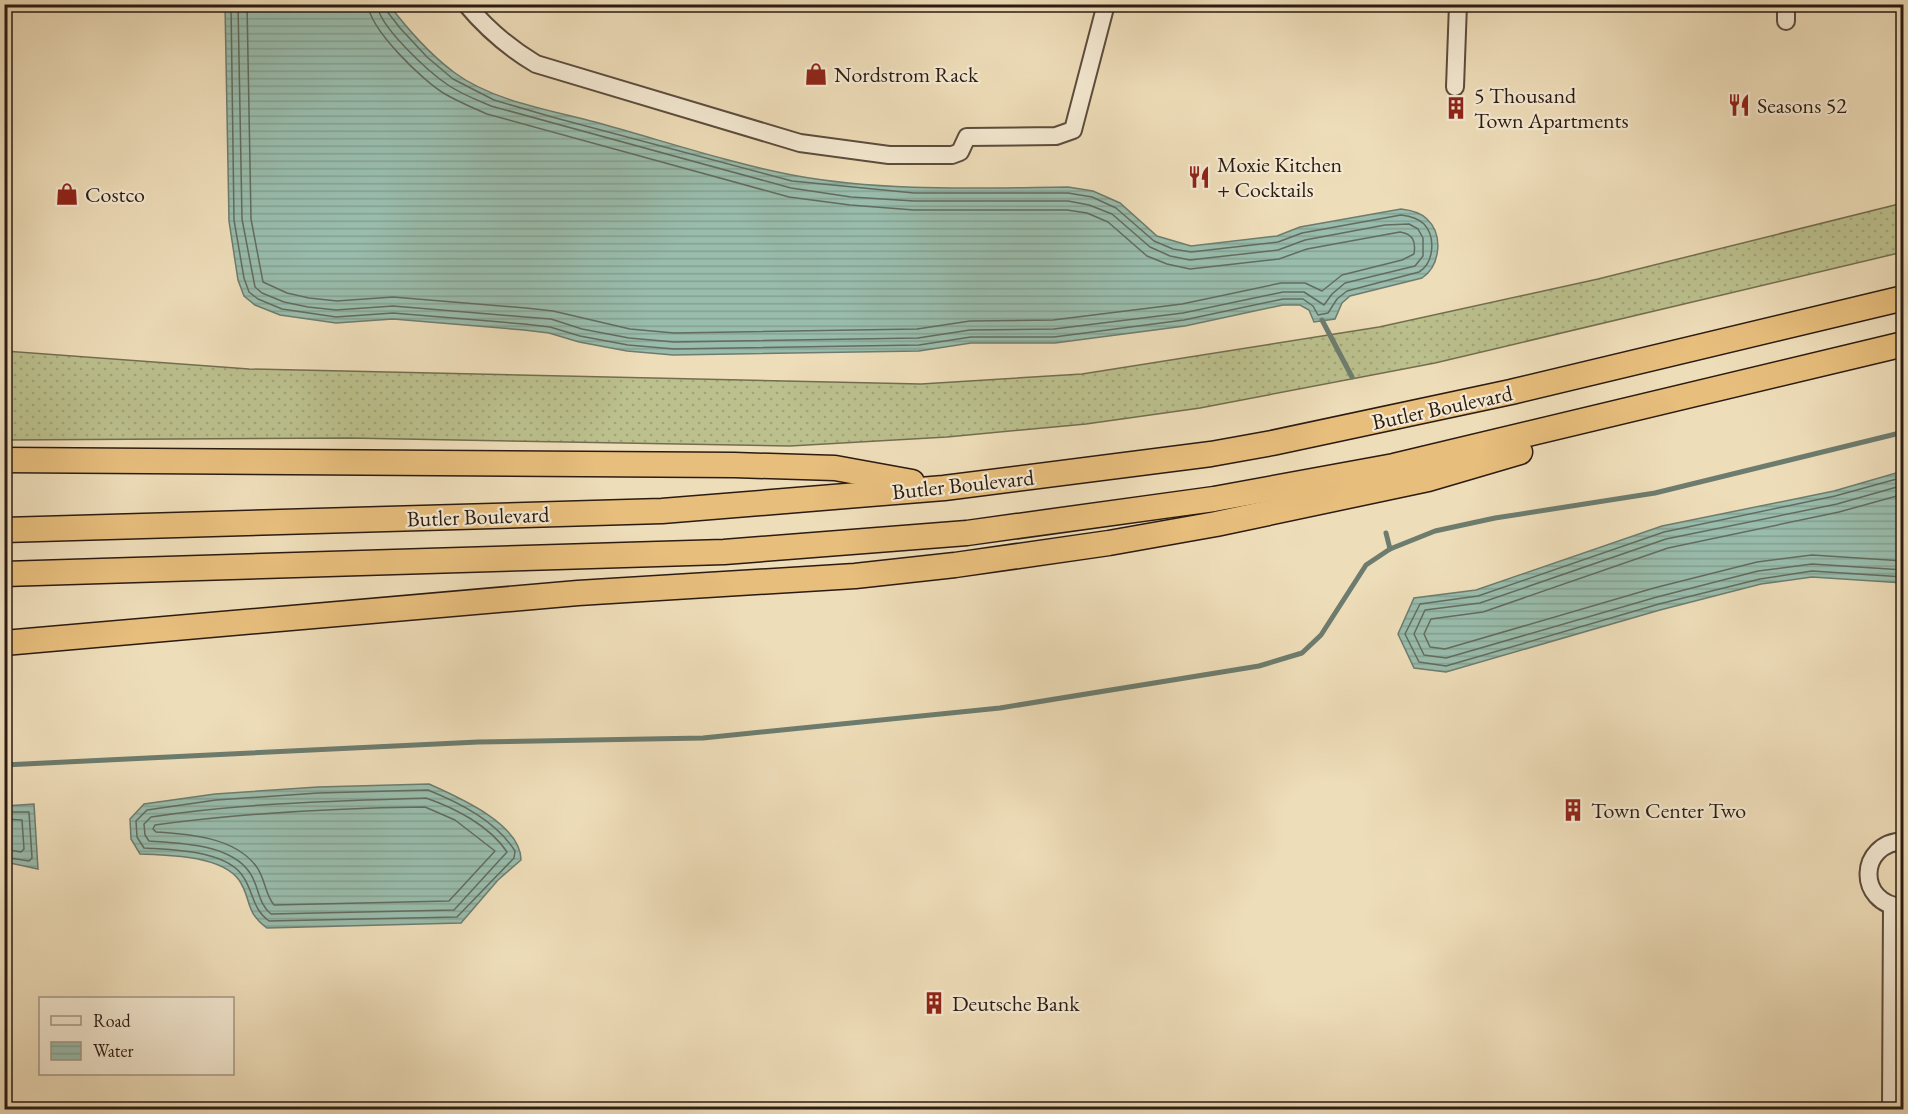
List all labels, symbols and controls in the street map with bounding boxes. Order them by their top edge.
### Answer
place label: Nordstrom Rack [834,60,979,89]
shop icon: Nordstrom Rack [803,61,829,87]
place label: 5 Thousand Town Apartments [1474,81,1629,135]
place label: Seasons 52 [1757,91,1847,120]
restaurant icon: Seasons 52 [1726,92,1752,118]
building icon: 5 Thousand Town Apartments [1443,95,1469,121]
place label: Moxie Kitchen + Cocktails [1217,150,1342,204]
restaurant icon: Moxie Kitchen + Cocktails [1186,164,1212,190]
place label: Costco [85,180,145,209]
shop icon: Costco [54,181,80,207]
street label: Butler Boulevard [1369,378,1516,437]
street label: Butler Boulevard [890,463,1036,506]
street label: Butler Boulevard [406,499,551,533]
place label: Town Center Two [1591,796,1746,825]
building icon: Town Center Two [1560,797,1586,823]
place label: Deutsche Bank [952,989,1080,1018]
building icon: Deutsche Bank [921,990,947,1016]
legend [39,997,234,1075]
text: Road [93,1009,132,1032]
text: Water [93,1039,134,1062]

